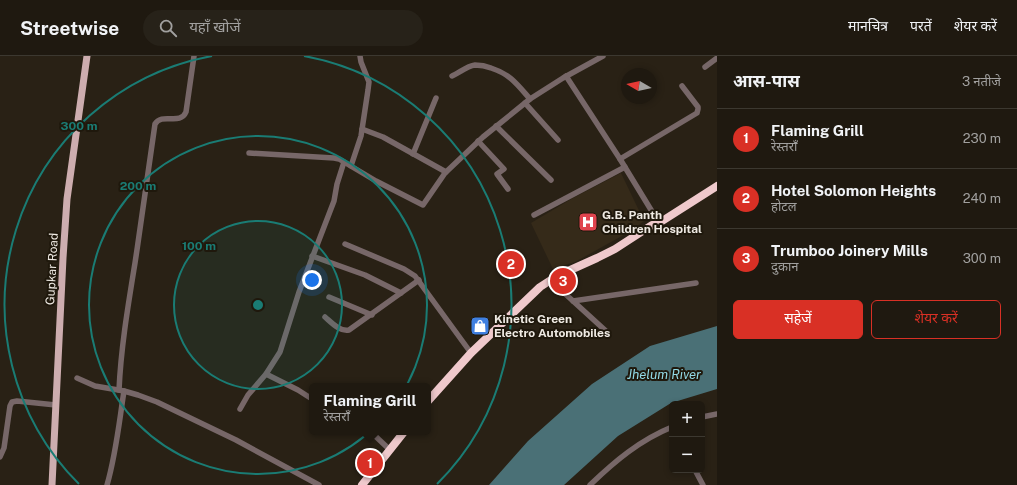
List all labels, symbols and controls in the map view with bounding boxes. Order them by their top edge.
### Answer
search box [143,10,423,46]
text: Streetwise [20,17,119,39]
icon: search [157,17,179,39]
text: यहाँ खोजें [189,18,241,35]
text: मानचित्र [848,18,888,34]
text: परतें [910,18,932,34]
text: शेयर करें [954,18,997,34]
north arrow [621,68,657,104]
text: आस-पास [733,71,800,91]
text: 3 नतीजे [962,74,1001,89]
text: 300 m [61,119,98,133]
text: Flaming Grill [771,122,864,139]
text: 1 [743,131,749,146]
text: 230 m [963,131,1001,146]
text: रेस्तराँ [771,139,797,154]
text: 200 m [120,179,156,193]
text: Hotel Solomon Heights [771,182,936,199]
text: 2 [742,191,750,206]
text: 240 m [963,191,1001,206]
text: होटल [771,199,797,214]
place label: G.B. Panth Children Hospital [602,208,702,236]
hospital icon: G.B. Panth Children Hospital [577,211,599,233]
street label: Gupkar Road [43,233,61,305]
text: 100 m [182,239,216,253]
text: Trumboo Joinery Mills [771,242,928,259]
pin: 2 [498,249,524,279]
text: 3 [742,251,750,266]
text: 300 m [963,251,1001,266]
text: दुकान [771,259,798,274]
pin: 3 [550,266,576,296]
your location [302,270,322,290]
centre of rings [251,298,265,312]
button: सहेजें [733,300,863,339]
button: शेयर करें [871,300,1001,339]
place label: Kinetic Green Electro Automobiles [494,312,610,340]
shop icon: Kinetic Green Electro Automobiles [469,315,491,337]
water label: Jhelum River [627,367,701,382]
popup [309,383,431,435]
text: Flaming Grill [323,392,417,409]
map controls [669,401,705,473]
button: + [669,401,705,437]
text: रेस्तराँ [323,409,350,424]
button: − [669,437,705,473]
pin: 1 [357,448,383,478]

